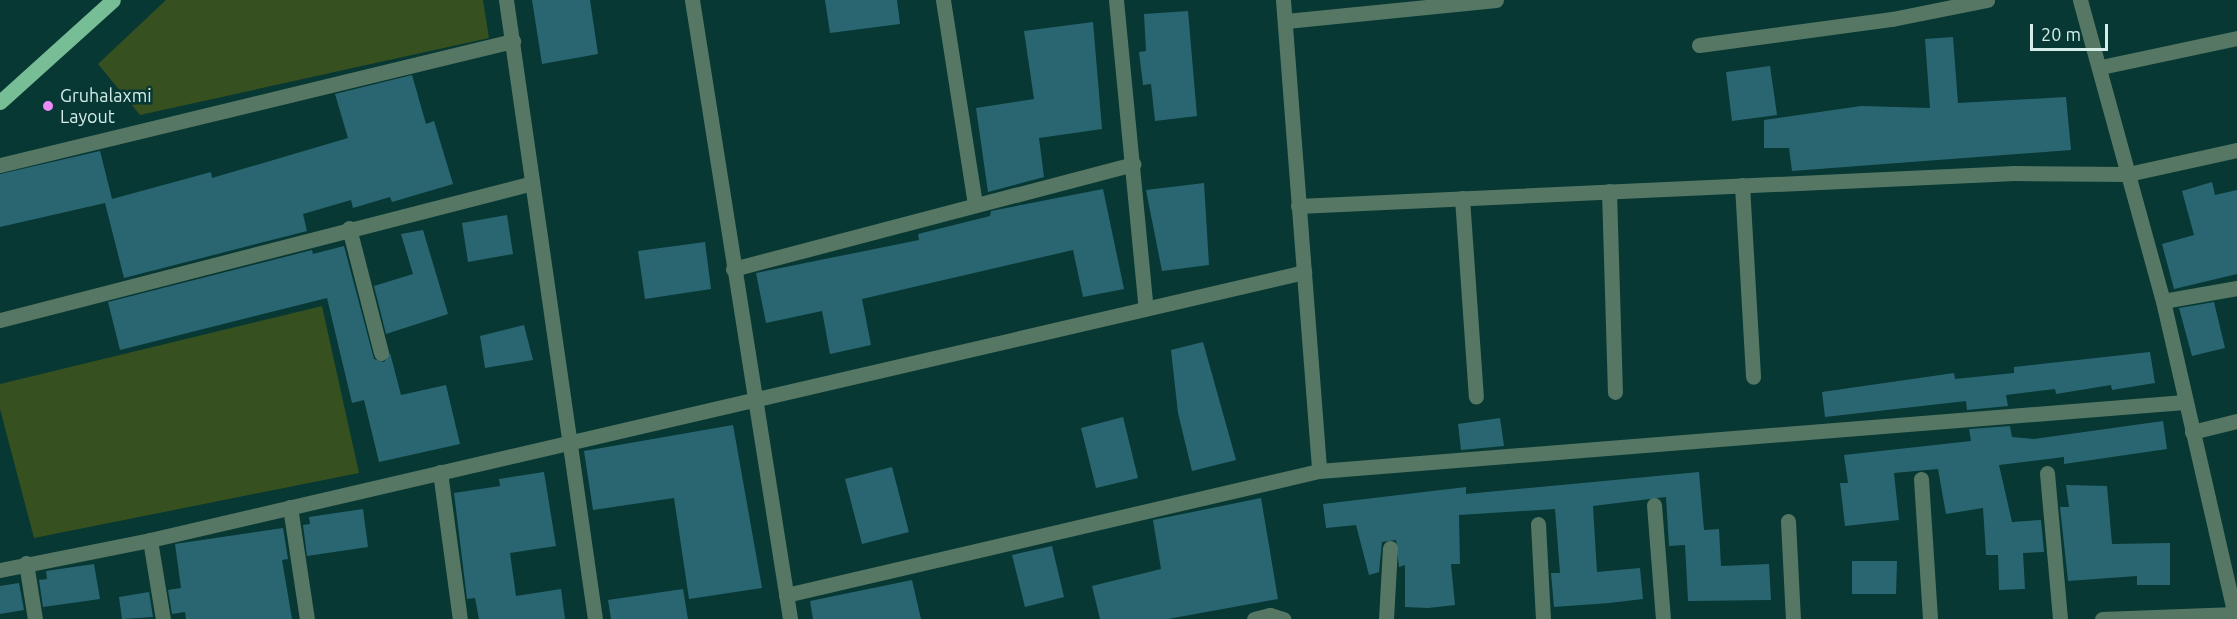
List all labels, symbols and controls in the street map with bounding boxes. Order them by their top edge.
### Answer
scale bar [2033,12,2111,50]
text: 20 m [2041,24,2081,44]
place label: Gruhalaxmi Layout [60,85,152,128]
marker: Gruhalaxmi Layout [41,99,55,113]

